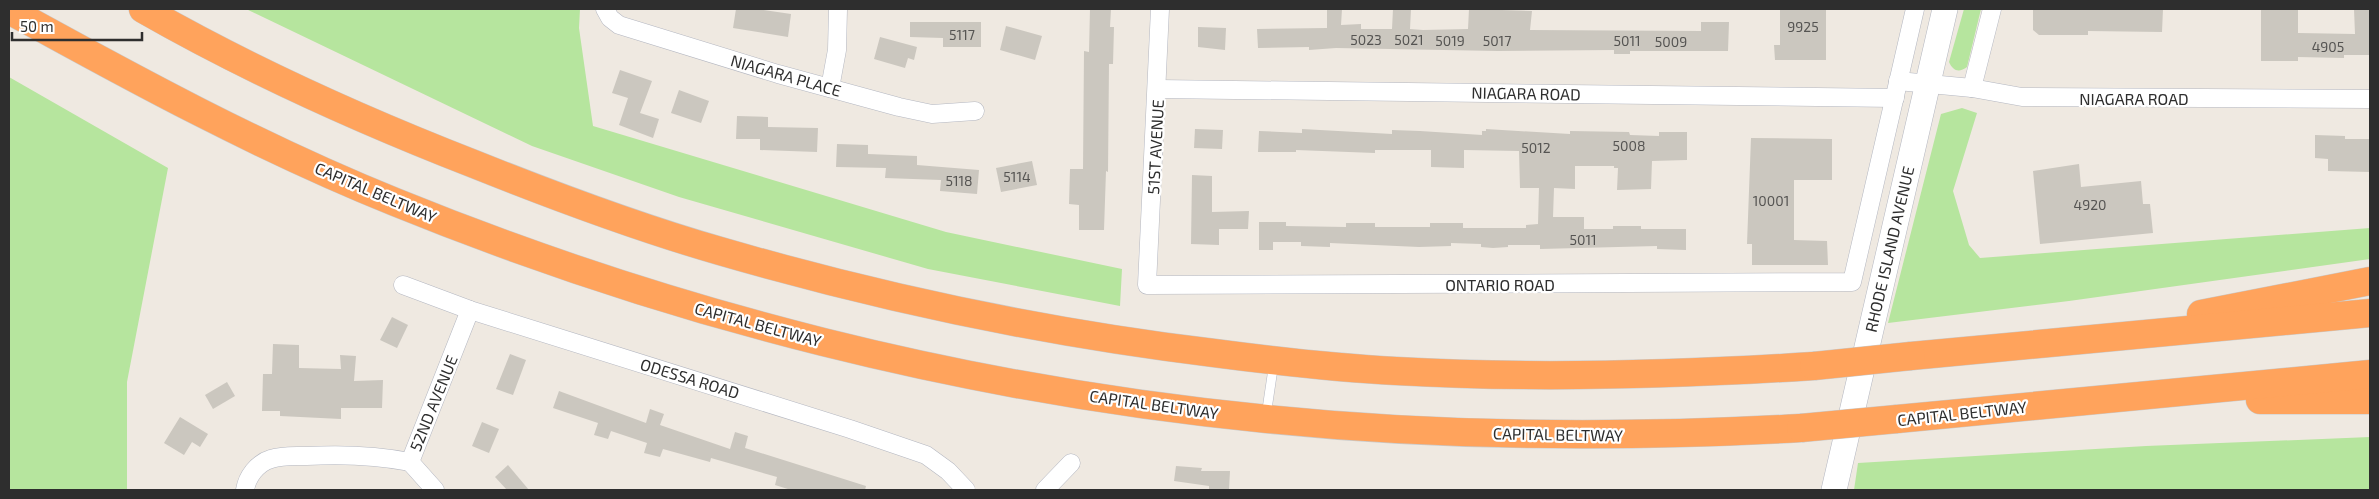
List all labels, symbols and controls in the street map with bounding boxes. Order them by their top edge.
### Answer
scale bar [12,10,142,42]
text: 50 m [20,17,54,35]
house number: 9925 [1787,18,1819,35]
house number: 5117 [949,26,975,43]
house number: 5023 [1350,31,1382,48]
house number: 5021 [1394,31,1424,48]
house number: 5019 [1435,32,1465,49]
house number: 5017 [1483,32,1511,49]
house number: 5011 [1613,32,1641,49]
house number: 5009 [1655,33,1687,50]
house number: 4905 [2312,38,2344,55]
street label: NIAGARA PLACE [729,50,843,100]
street label: NIAGARA ROAD [1471,83,1581,103]
street label: NIAGARA ROAD [2079,89,2189,108]
street label: 51ST AVENUE [1143,99,1167,195]
house number: 5008 [1613,137,1645,154]
house number: 5012 [1521,139,1551,156]
street label: CAPITAL BELTWAY [312,158,440,226]
street label: RHODE ISLAND AVENUE [1861,164,1917,334]
house number: 5114 [1003,168,1031,185]
house number: 5118 [945,172,973,189]
house number: 10001 [1753,192,1789,209]
house number: 4920 [2074,196,2106,213]
house number: 5011 [1569,231,1597,248]
street label: ONTARIO ROAD [1445,275,1555,294]
street label: CAPITAL BELTWAY [693,298,823,350]
street label: 52ND AVENUE [405,352,461,454]
street label: ODESSA ROAD [638,354,742,402]
street label: CAPITAL BELTWAY [1088,386,1220,422]
street label: CAPITAL BELTWAY [1896,397,2028,429]
street label: CAPITAL BELTWAY [1493,423,1623,445]

